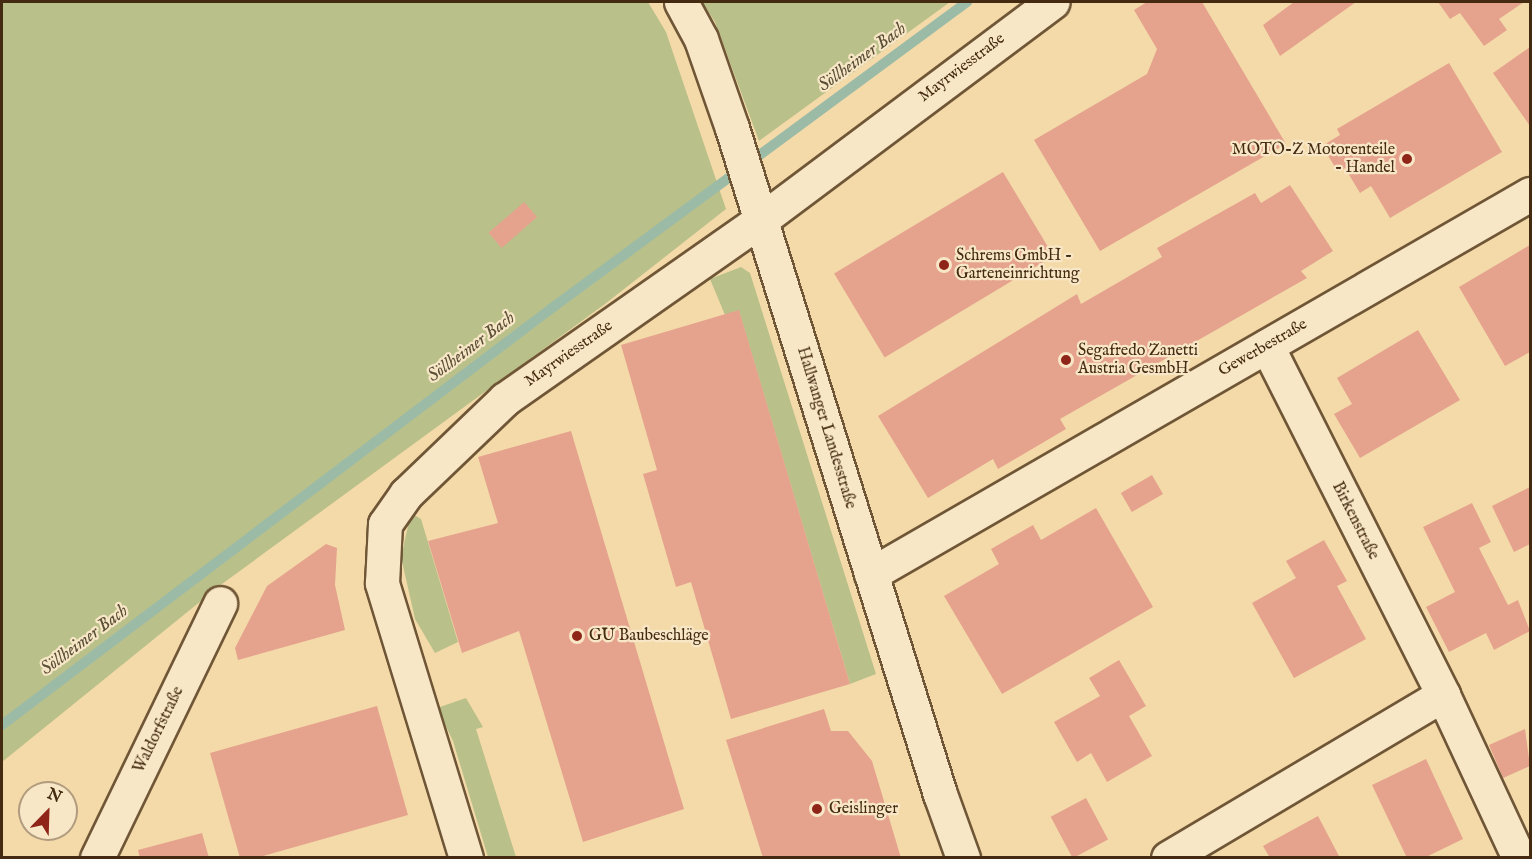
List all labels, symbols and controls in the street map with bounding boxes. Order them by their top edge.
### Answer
water label: Söllheimer Bach [815,19,911,97]
street label: Mayrwiesstraße [915,29,1009,107]
place label: MOTO-Z Motorenteile - Handel [1232,140,1395,178]
marker: MOTO-Z Motorenteile - Handel [1400,152,1414,166]
place label: Schrems GmbH - Garteneinrichtung [956,246,1079,284]
marker: Schrems GmbH - Garteneinrichtung [937,258,951,272]
water label: Söllheimer Bach [424,308,520,388]
street label: Gewerbestraße [1215,315,1311,381]
street label: Mayrwiesstraße [521,317,617,391]
place label: Segafredo Zanetti Austria GesmbH [1078,341,1198,379]
street label: Hallwanger Landesstraße [792,345,860,511]
marker: Segafredo Zanetti Austria GesmbH [1059,353,1073,367]
street label: Birkenstraße [1327,479,1383,563]
water label: Söllheimer Bach [37,601,133,681]
place label: GU Baubeschläge [589,626,709,646]
marker: GU Baubeschläge [570,629,584,643]
street label: Waldorfstraße [130,684,188,776]
north arrow [18,781,78,841]
text: N [44,784,65,808]
place label: Geislinger [829,799,898,819]
marker: Geislinger [810,802,824,816]

